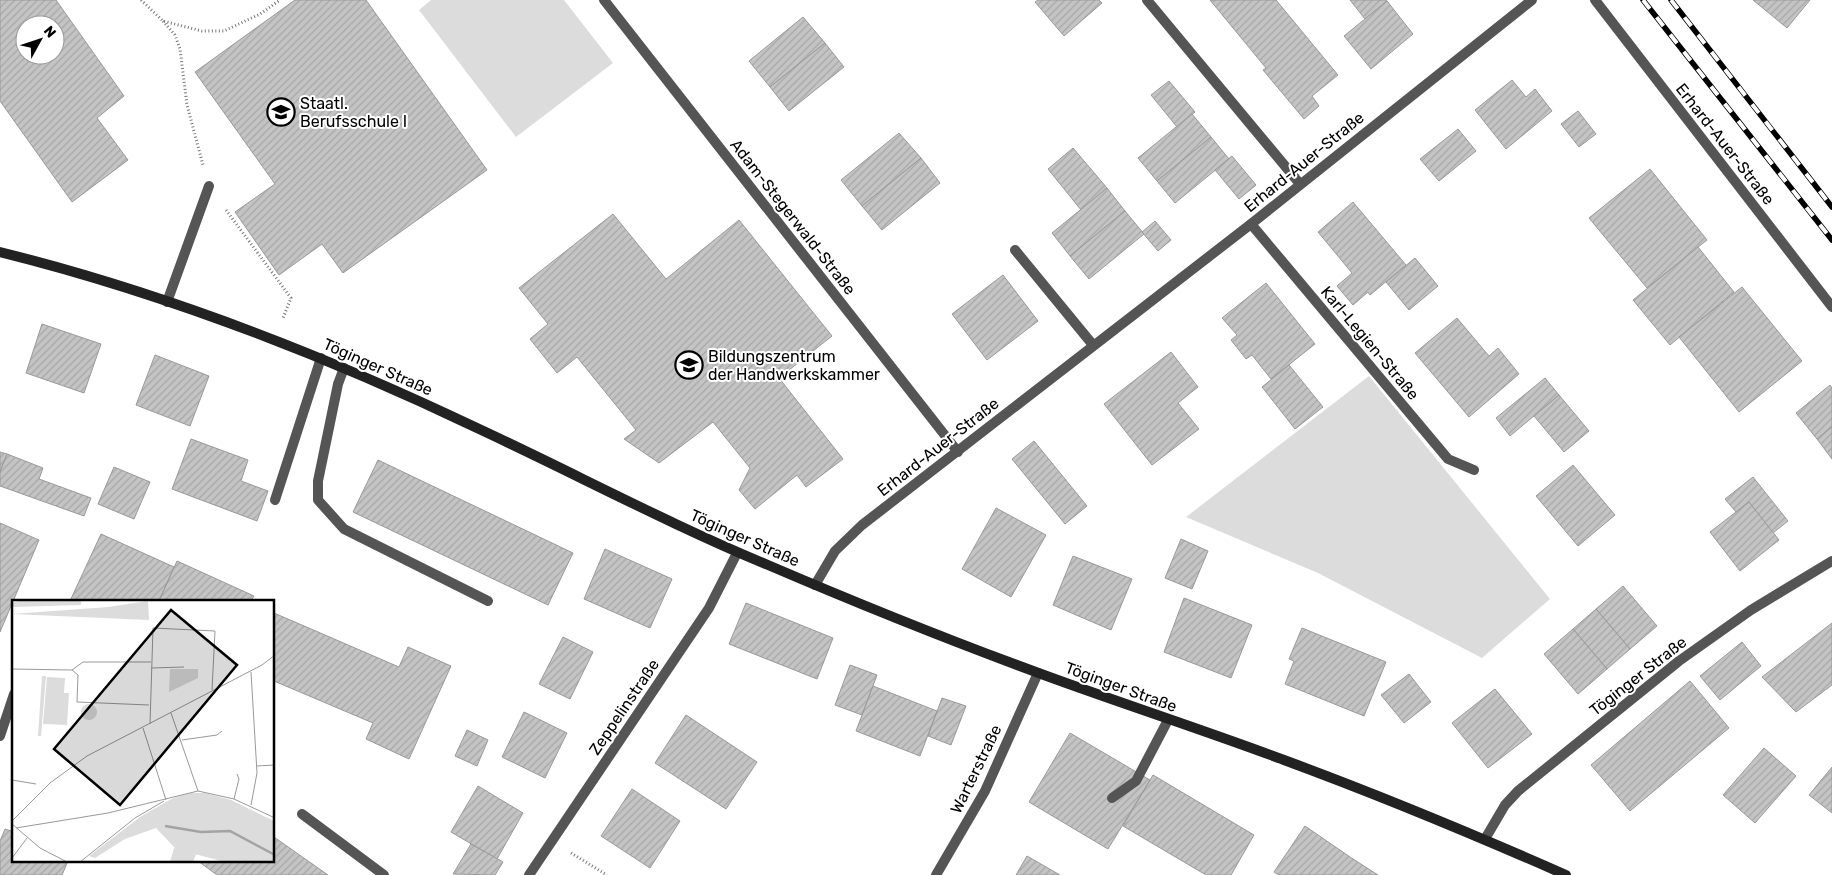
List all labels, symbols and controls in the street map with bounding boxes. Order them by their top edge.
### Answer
north arrow [15,15,65,65]
text: N [40,23,59,41]
street label: Erhard-Auer-Straße [1672,80,1778,208]
place label: Staatl. Berufsschule I [300,94,407,131]
school or university icon: Staatl. Berufsschule I [266,97,296,127]
street label: Erhard-Auer-Straße [1240,108,1368,216]
street label: Adam-Stegerwald-Straße [726,135,860,299]
street label: Karl-Legien-Straße [1317,282,1423,404]
street label: Töginger Straße [320,334,436,400]
place label: Bildungszentrum der Handwerkskammer [708,347,880,384]
school or university icon: Bildungszentrum der Handwerkskammer [674,350,704,380]
street label: Erhard-Auer-Straße [874,394,1002,500]
street label: Töginger Straße [687,505,803,571]
inset map [12,600,275,862]
street label: Töginger Straße [1586,632,1690,720]
street label: Zeppelinstraße [585,655,663,758]
street label: Töginger Straße [1063,658,1180,716]
street label: Warterstraße [946,722,1006,816]

